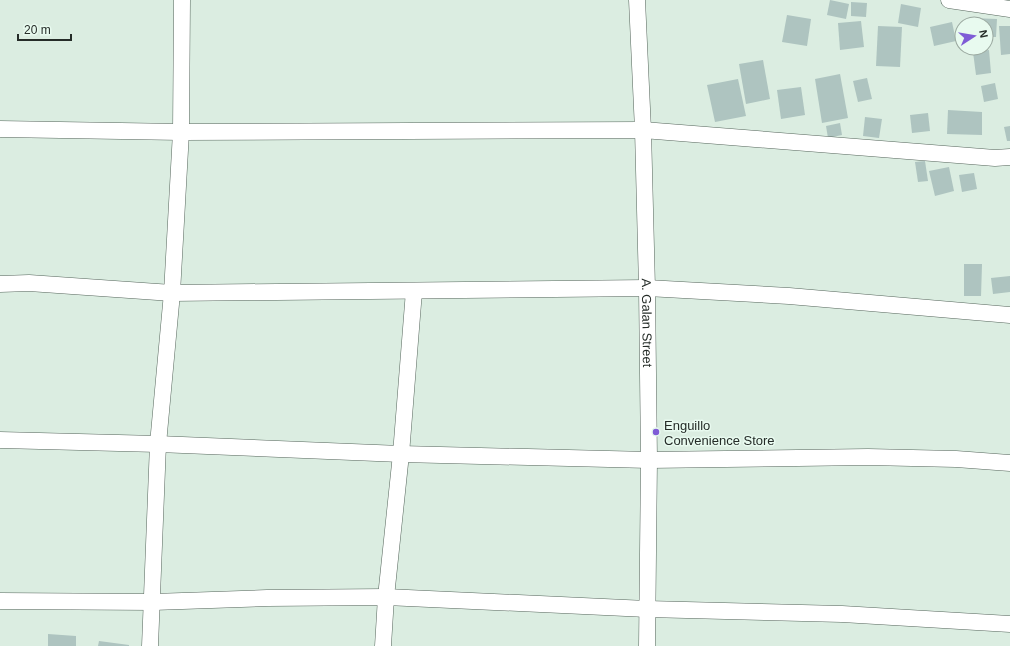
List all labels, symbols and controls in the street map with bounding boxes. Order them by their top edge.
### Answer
scale bar [18,16,71,42]
north arrow [954,16,994,56]
text: 20 m [24,23,51,37]
text: N [977,29,990,39]
street label: A. Galan Street [639,278,655,368]
place label: Enguillo Convenience Store [664,418,775,448]
marker: Enguillo Convenience Store [651,427,661,437]

